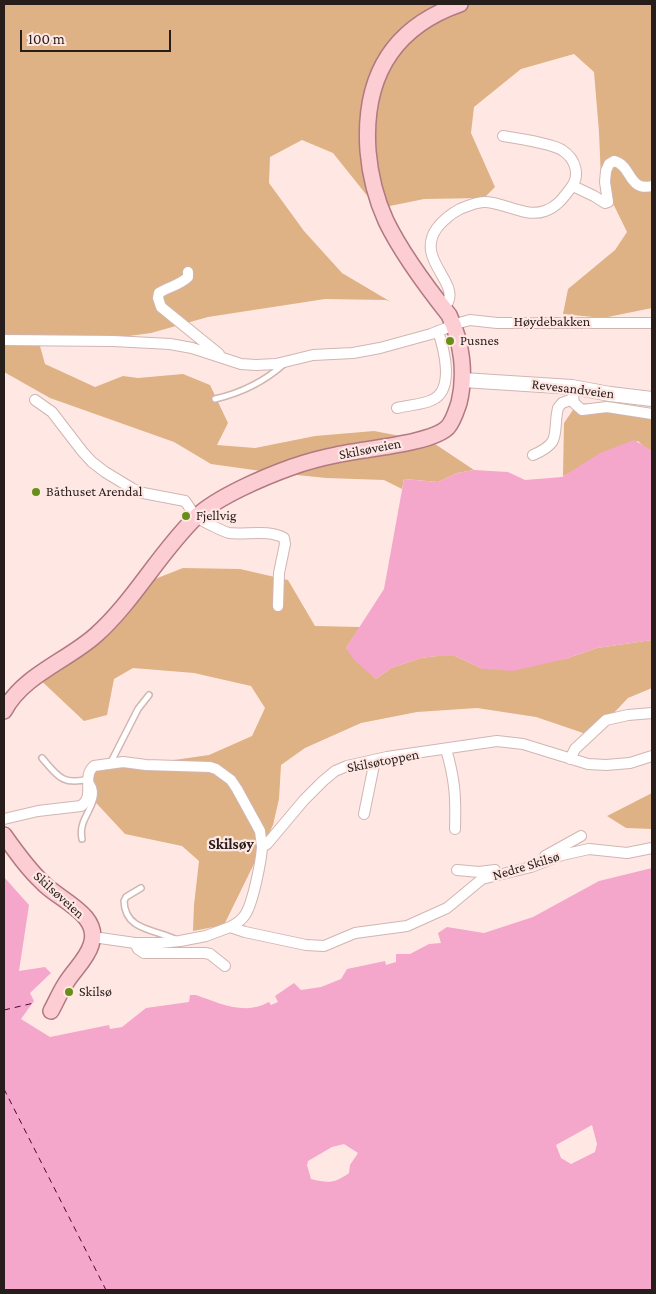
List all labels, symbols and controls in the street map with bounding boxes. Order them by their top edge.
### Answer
scale bar [22,20,174,52]
text: 100 m [28,31,65,47]
street label: Høydebakken [514,314,590,330]
place label: Pusnes [460,333,499,349]
marker: Pusnes [444,335,456,347]
street label: Revesandveien [531,376,615,402]
street label: Skilsøveien [338,435,402,463]
place label: Båthuset Arendal [46,484,142,500]
marker: Båthuset Arendal [30,486,42,498]
place label: Fjellvig [196,508,237,524]
marker: Fjellvig [180,510,192,522]
street label: Skilsøtoppen [346,746,420,776]
district label: Skilsøy [208,835,254,853]
street label: Nedre Skilsø [490,848,562,884]
street label: Skilsøveien [30,868,88,922]
place label: Skilsø [79,984,112,1000]
marker: Skilsø [63,986,75,998]

